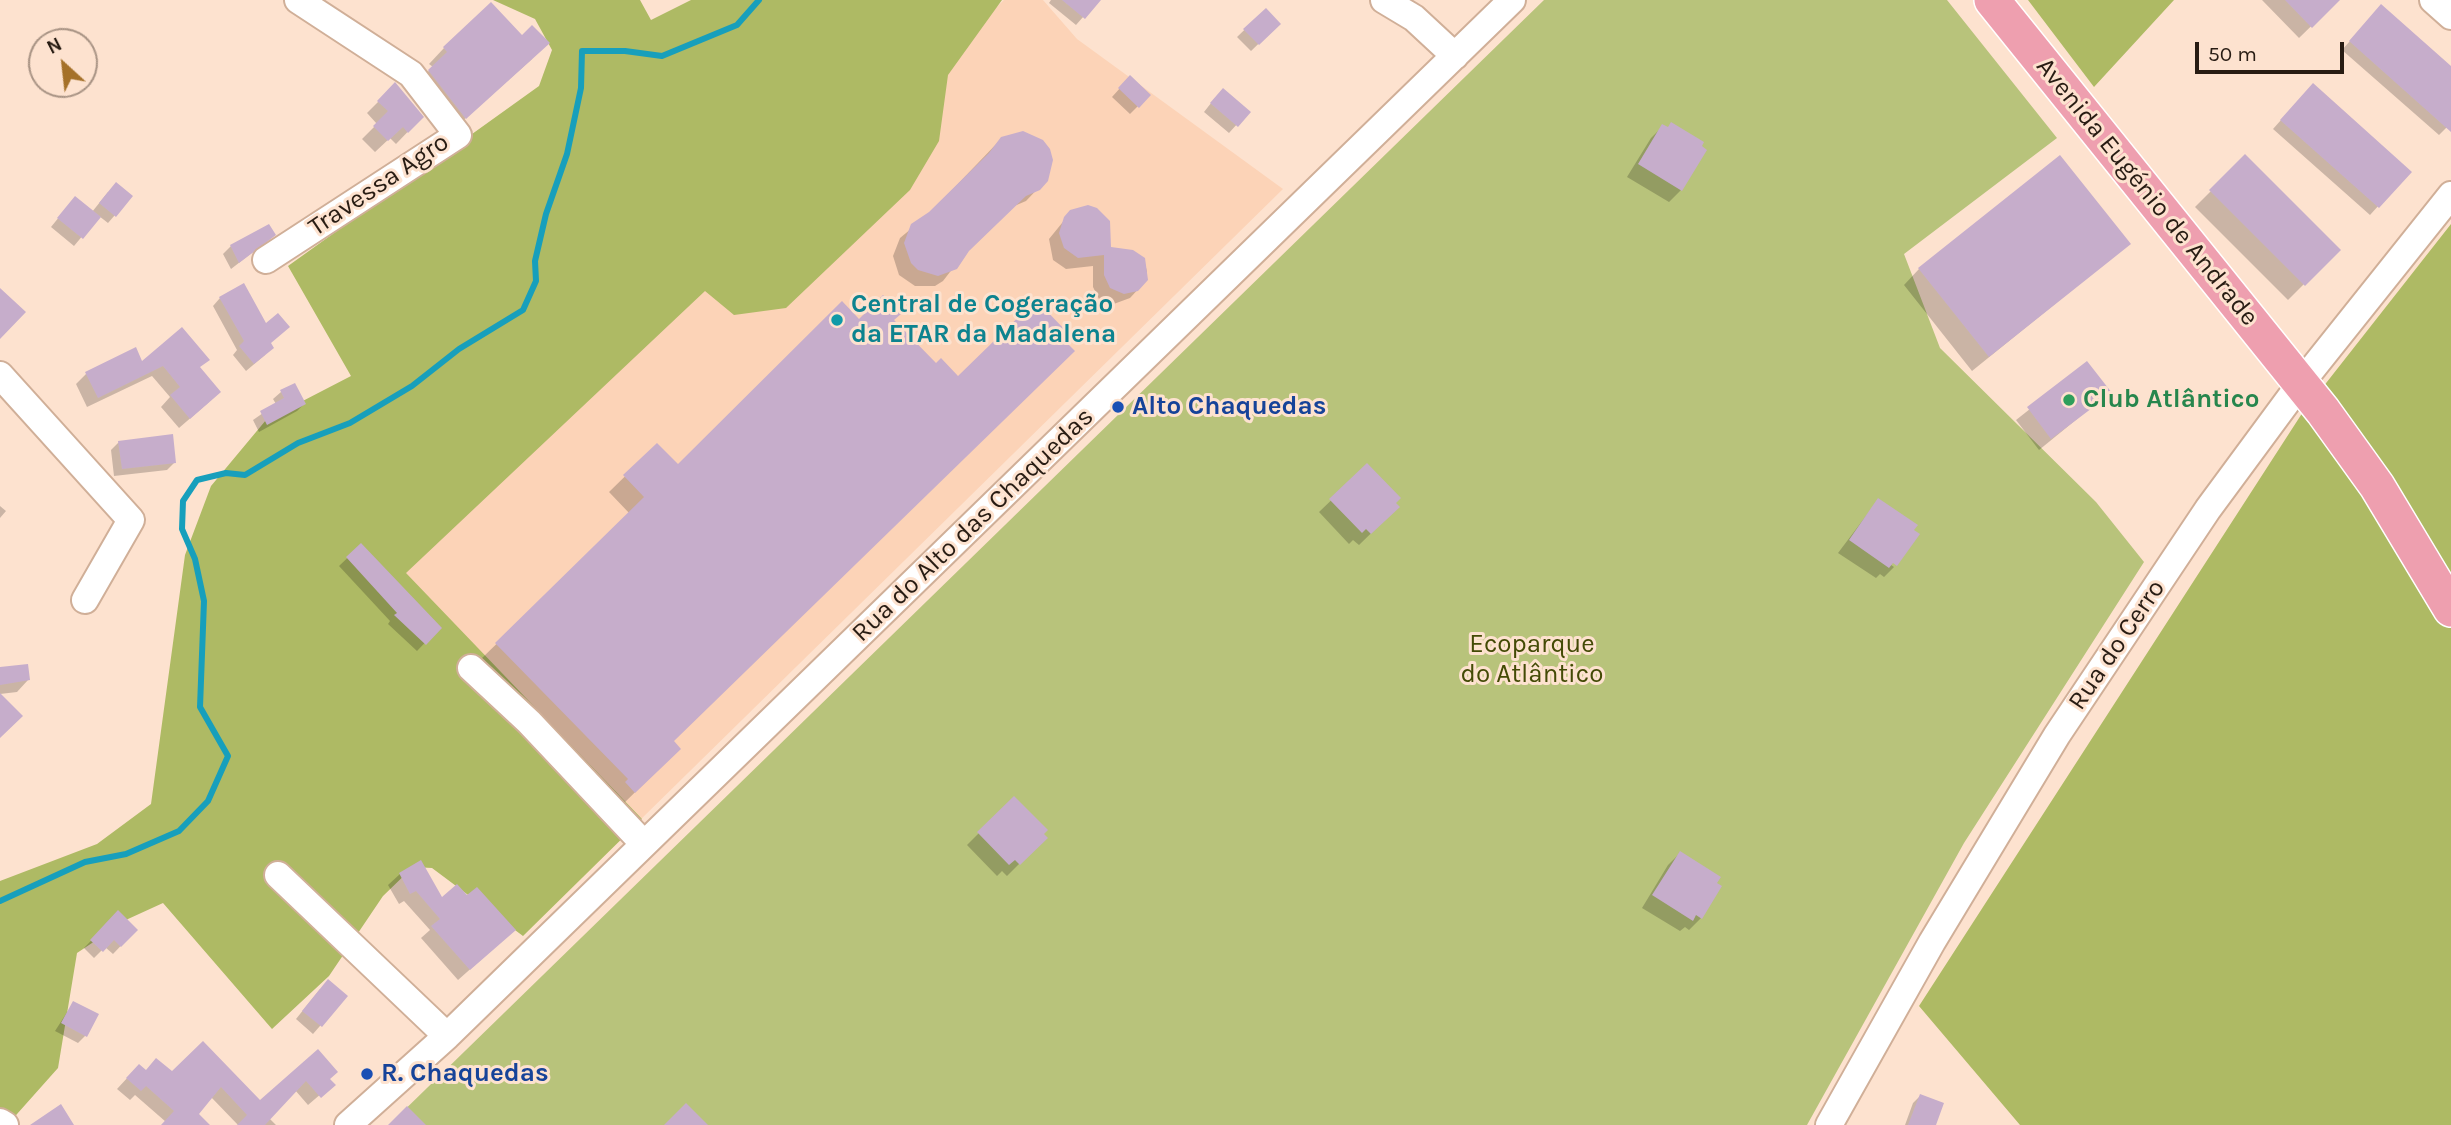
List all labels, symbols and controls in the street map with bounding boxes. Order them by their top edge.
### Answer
north arrow [28,28,98,98]
scale bar [2199,28,2348,72]
text: N [43,33,65,59]
text: 50 m [2208,42,2257,66]
street label: Avenida Eugénio de Andrade [2029,52,2265,332]
street label: Travessa Agro [303,127,455,243]
place label: Central de Cogeração da ETAR da Madalena [851,289,1116,350]
marker: Central de Cogeração da ETAR da Madalena [829,312,845,328]
place label: Club Atlântico [2083,384,2259,416]
place label: Alto Chaquedas [1132,391,1326,423]
marker: Club Atlântico [2061,392,2077,408]
marker: Alto Chaquedas [1110,399,1126,415]
street label: Rua do Alto das Chaquedas [846,401,1100,649]
street label: Rua do Cerro [2062,574,2172,716]
park label: Ecoparque do Atlântico [1461,629,1603,690]
place label: R. Chaquedas [381,1058,549,1090]
marker: R. Chaquedas [359,1066,375,1082]

